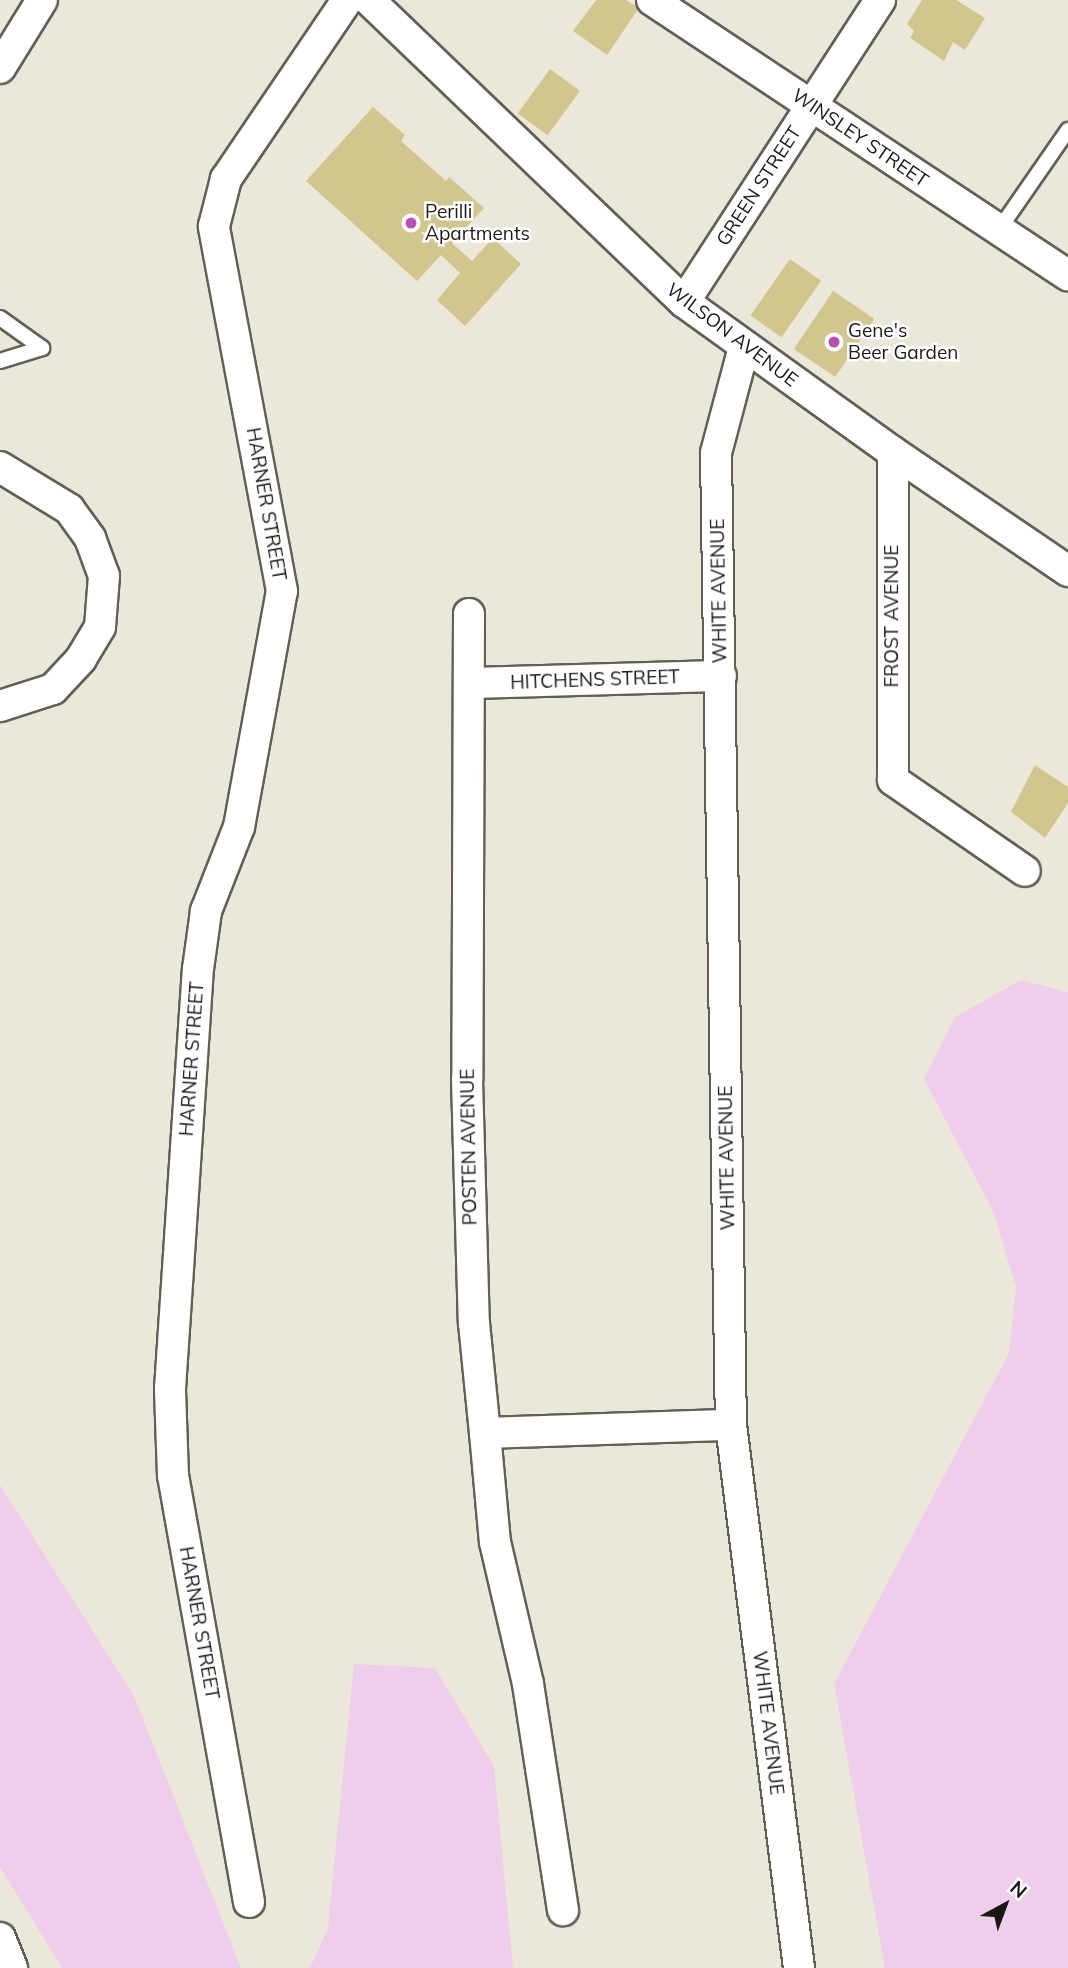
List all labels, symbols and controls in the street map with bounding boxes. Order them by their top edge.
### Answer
street label: WINSLEY STREET [787,84,933,192]
street label: GREEN STREET [712,122,806,250]
place label: Perilli Apartments [425,201,530,245]
marker: Perilli Apartments [403,215,419,231]
street label: WILSON AVENUE [662,278,802,392]
place label: Gene's Beer Garden [848,320,958,364]
marker: Gene's Beer Garden [826,334,842,350]
street label: HARNER STREET [241,426,291,582]
street label: WHITE AVENUE [706,518,732,664]
street label: FROST AVENUE [881,545,903,687]
street label: HITCHENS STREET [510,666,680,694]
street label: HARNER STREET [175,981,209,1137]
street label: POSTEN AVENUE [456,1068,482,1226]
street label: WHITE AVENUE [714,1085,740,1231]
street label: HARNER STREET [174,1545,224,1701]
street label: WHITE AVENUE [748,1650,788,1796]
north arrow [970,1870,1040,1940]
text: N [1005,1875,1032,1903]

